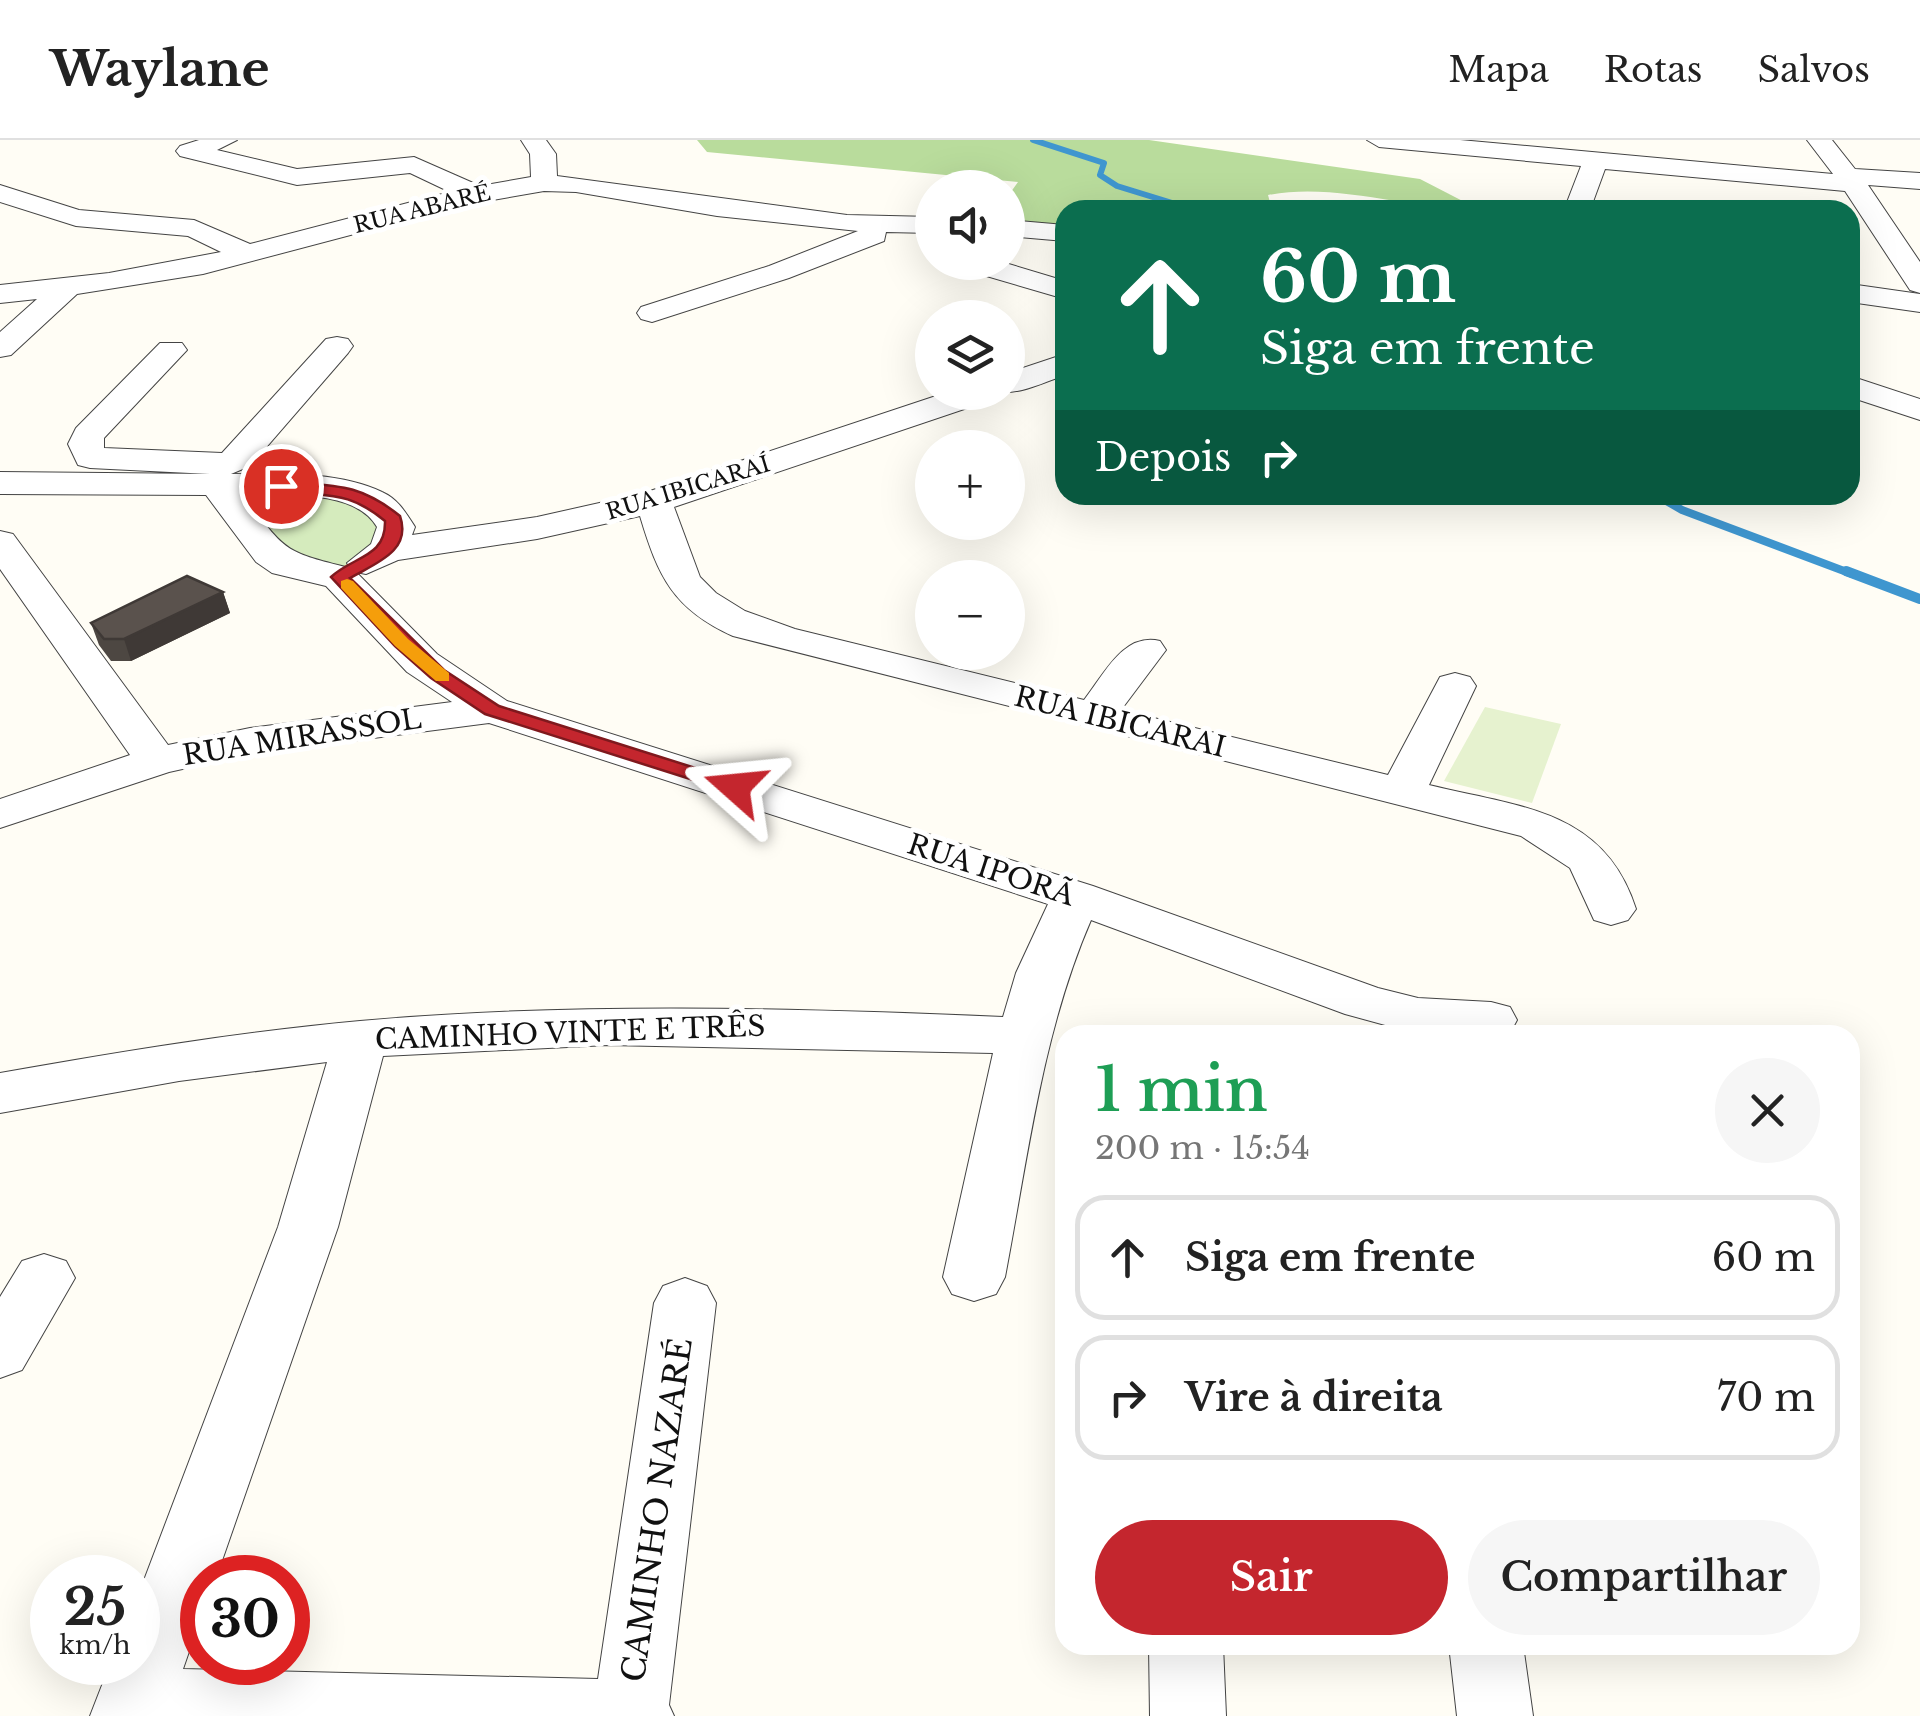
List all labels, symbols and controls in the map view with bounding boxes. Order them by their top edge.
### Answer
text: Waylane [50,39,269,99]
text: Mapa [1448,48,1549,91]
text: Rotas [1604,48,1703,91]
text: Salvos [1758,48,1870,91]
map controls [915,170,1025,670]
button: sound [915,170,1025,280]
street label: RUA ABARÉ [350,178,493,239]
text: 60 m [1260,234,1456,321]
icon: ahead [1095,240,1225,370]
button: layers [915,300,1025,410]
text: Siga em frente [1260,320,1595,376]
button: + [915,430,1025,540]
icon: right [1251,430,1306,485]
text: Depois [1095,434,1231,481]
pin [239,444,324,529]
street label: RUA IBICARAÍ [602,449,773,526]
icon: arrive [254,459,309,514]
button: − [915,560,1025,670]
street label: RUA IBICARAI [1011,679,1229,765]
street label: RUA MIRASSOL [180,701,424,773]
position arrow [683,735,787,839]
street label: RUA IPORÃ [903,827,1079,914]
street label: CAMINHO VINTE E TRÊS [374,1009,766,1057]
text: 1 min [1095,1053,1268,1127]
button: close [1715,1058,1820,1163]
text: 200 m · 15:54 [1095,1128,1310,1168]
icon: ahead [1100,1230,1155,1285]
text: Siga em frente [1185,1234,1476,1281]
text: 60 m [1712,1234,1815,1281]
street label: CAMINHO NAZARÉ [613,1335,701,1685]
icon: right [1100,1370,1155,1425]
text: Vire à direita [1185,1374,1443,1421]
text: 70 m [1717,1374,1815,1421]
button: Sair [1095,1520,1448,1635]
button: Compartilhar [1468,1520,1820,1635]
speed limit sign: 30 [180,1555,310,1685]
text: 25 [64,1576,126,1639]
text: km/h [60,1630,130,1661]

